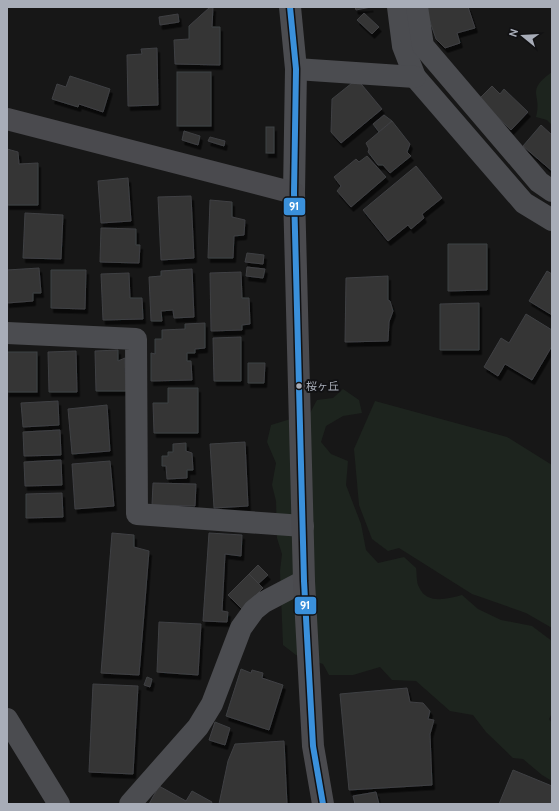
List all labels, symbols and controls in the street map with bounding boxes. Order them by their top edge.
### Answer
north arrow [503,16,543,56]
text: N [506,27,521,39]
line badge: 91 [283,197,306,216]
text: 91 [289,199,299,213]
place label: 桜ヶ丘 [306,379,339,393]
marker: 桜ヶ丘 [294,381,304,391]
line badge: 91 [294,596,317,615]
text: 91 [300,598,310,612]

